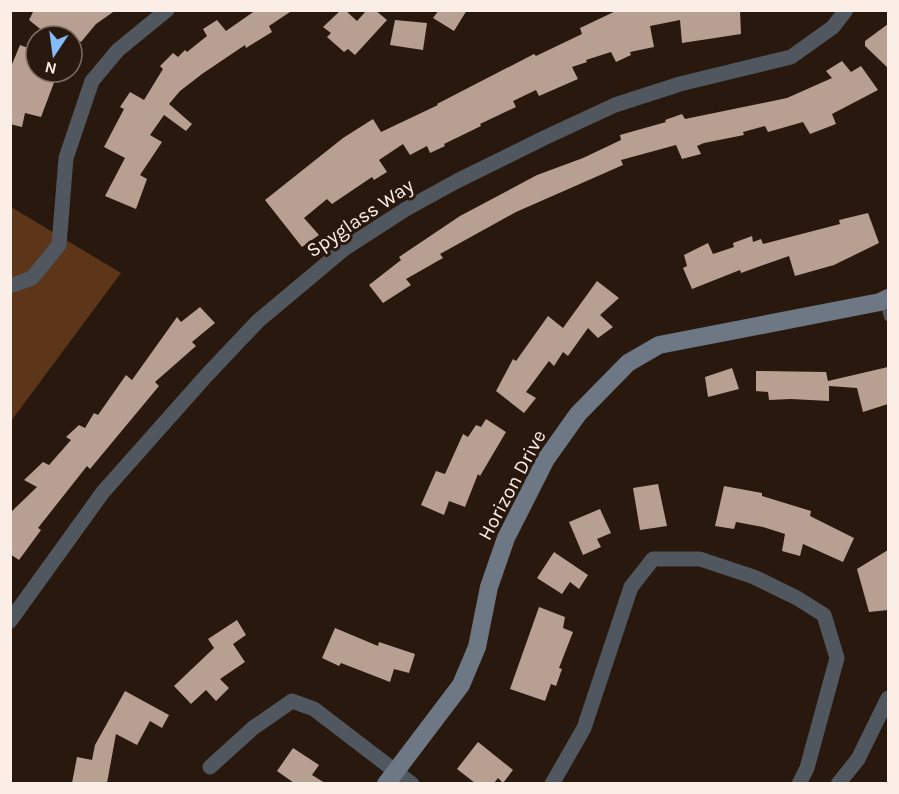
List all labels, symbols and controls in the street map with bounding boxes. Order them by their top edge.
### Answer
north arrow [24,24,84,84]
text: N [43,58,58,79]
street label: Spyglass Way [302,174,418,262]
street label: Horizon Drive [473,426,551,544]

